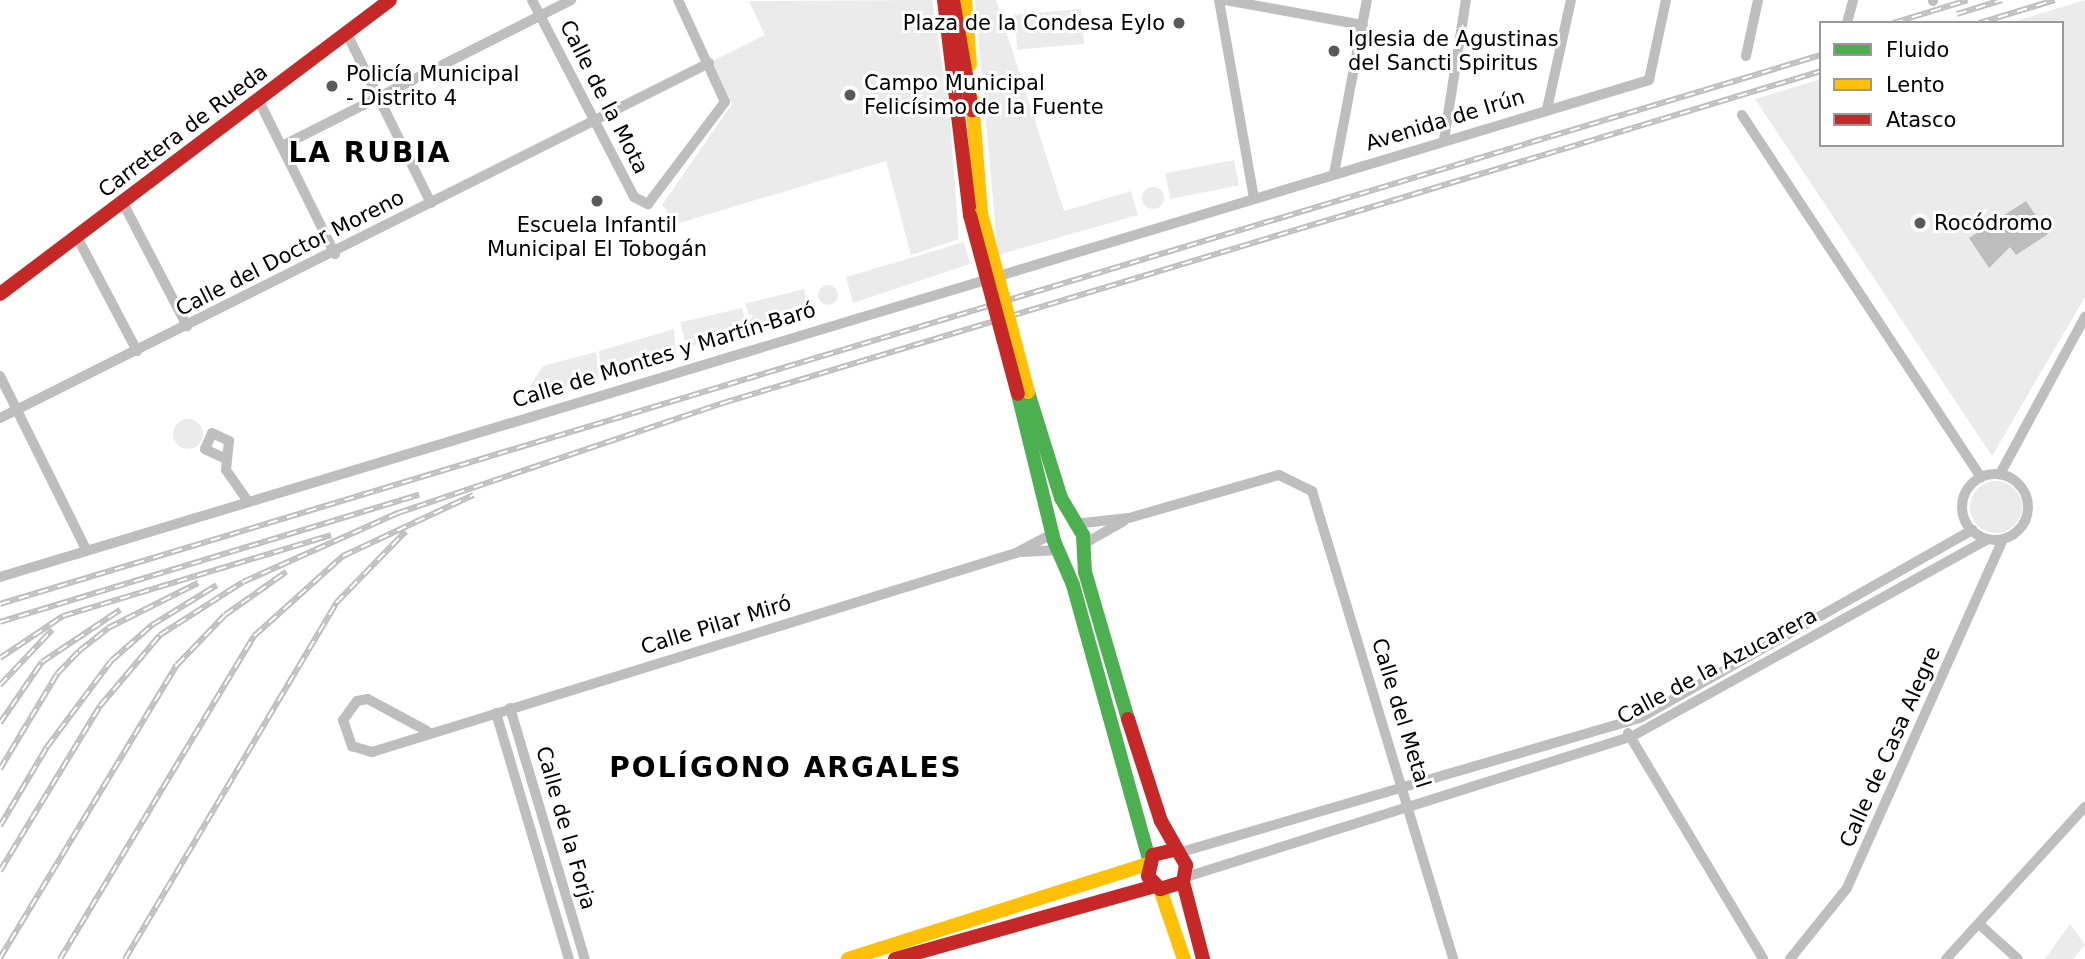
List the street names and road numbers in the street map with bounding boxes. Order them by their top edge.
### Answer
street label: Calle de la Mota [554,16,654,178]
street label: Carretera de Rueda [93,59,273,203]
street label: Avenida de Irún [1362,84,1528,156]
street label: Calle del Doctor Moreno [172,184,408,322]
street label: Calle de Montes y Martín-Baró [509,297,819,413]
street label: Calle Pilar Miró [638,590,794,660]
street label: Calle de la Azucarera [1613,603,1821,729]
street label: Calle del Metal [1366,635,1436,791]
street label: Calle de Casa Alegre [1834,643,1946,851]
street label: Calle de la Forja [531,743,601,913]

